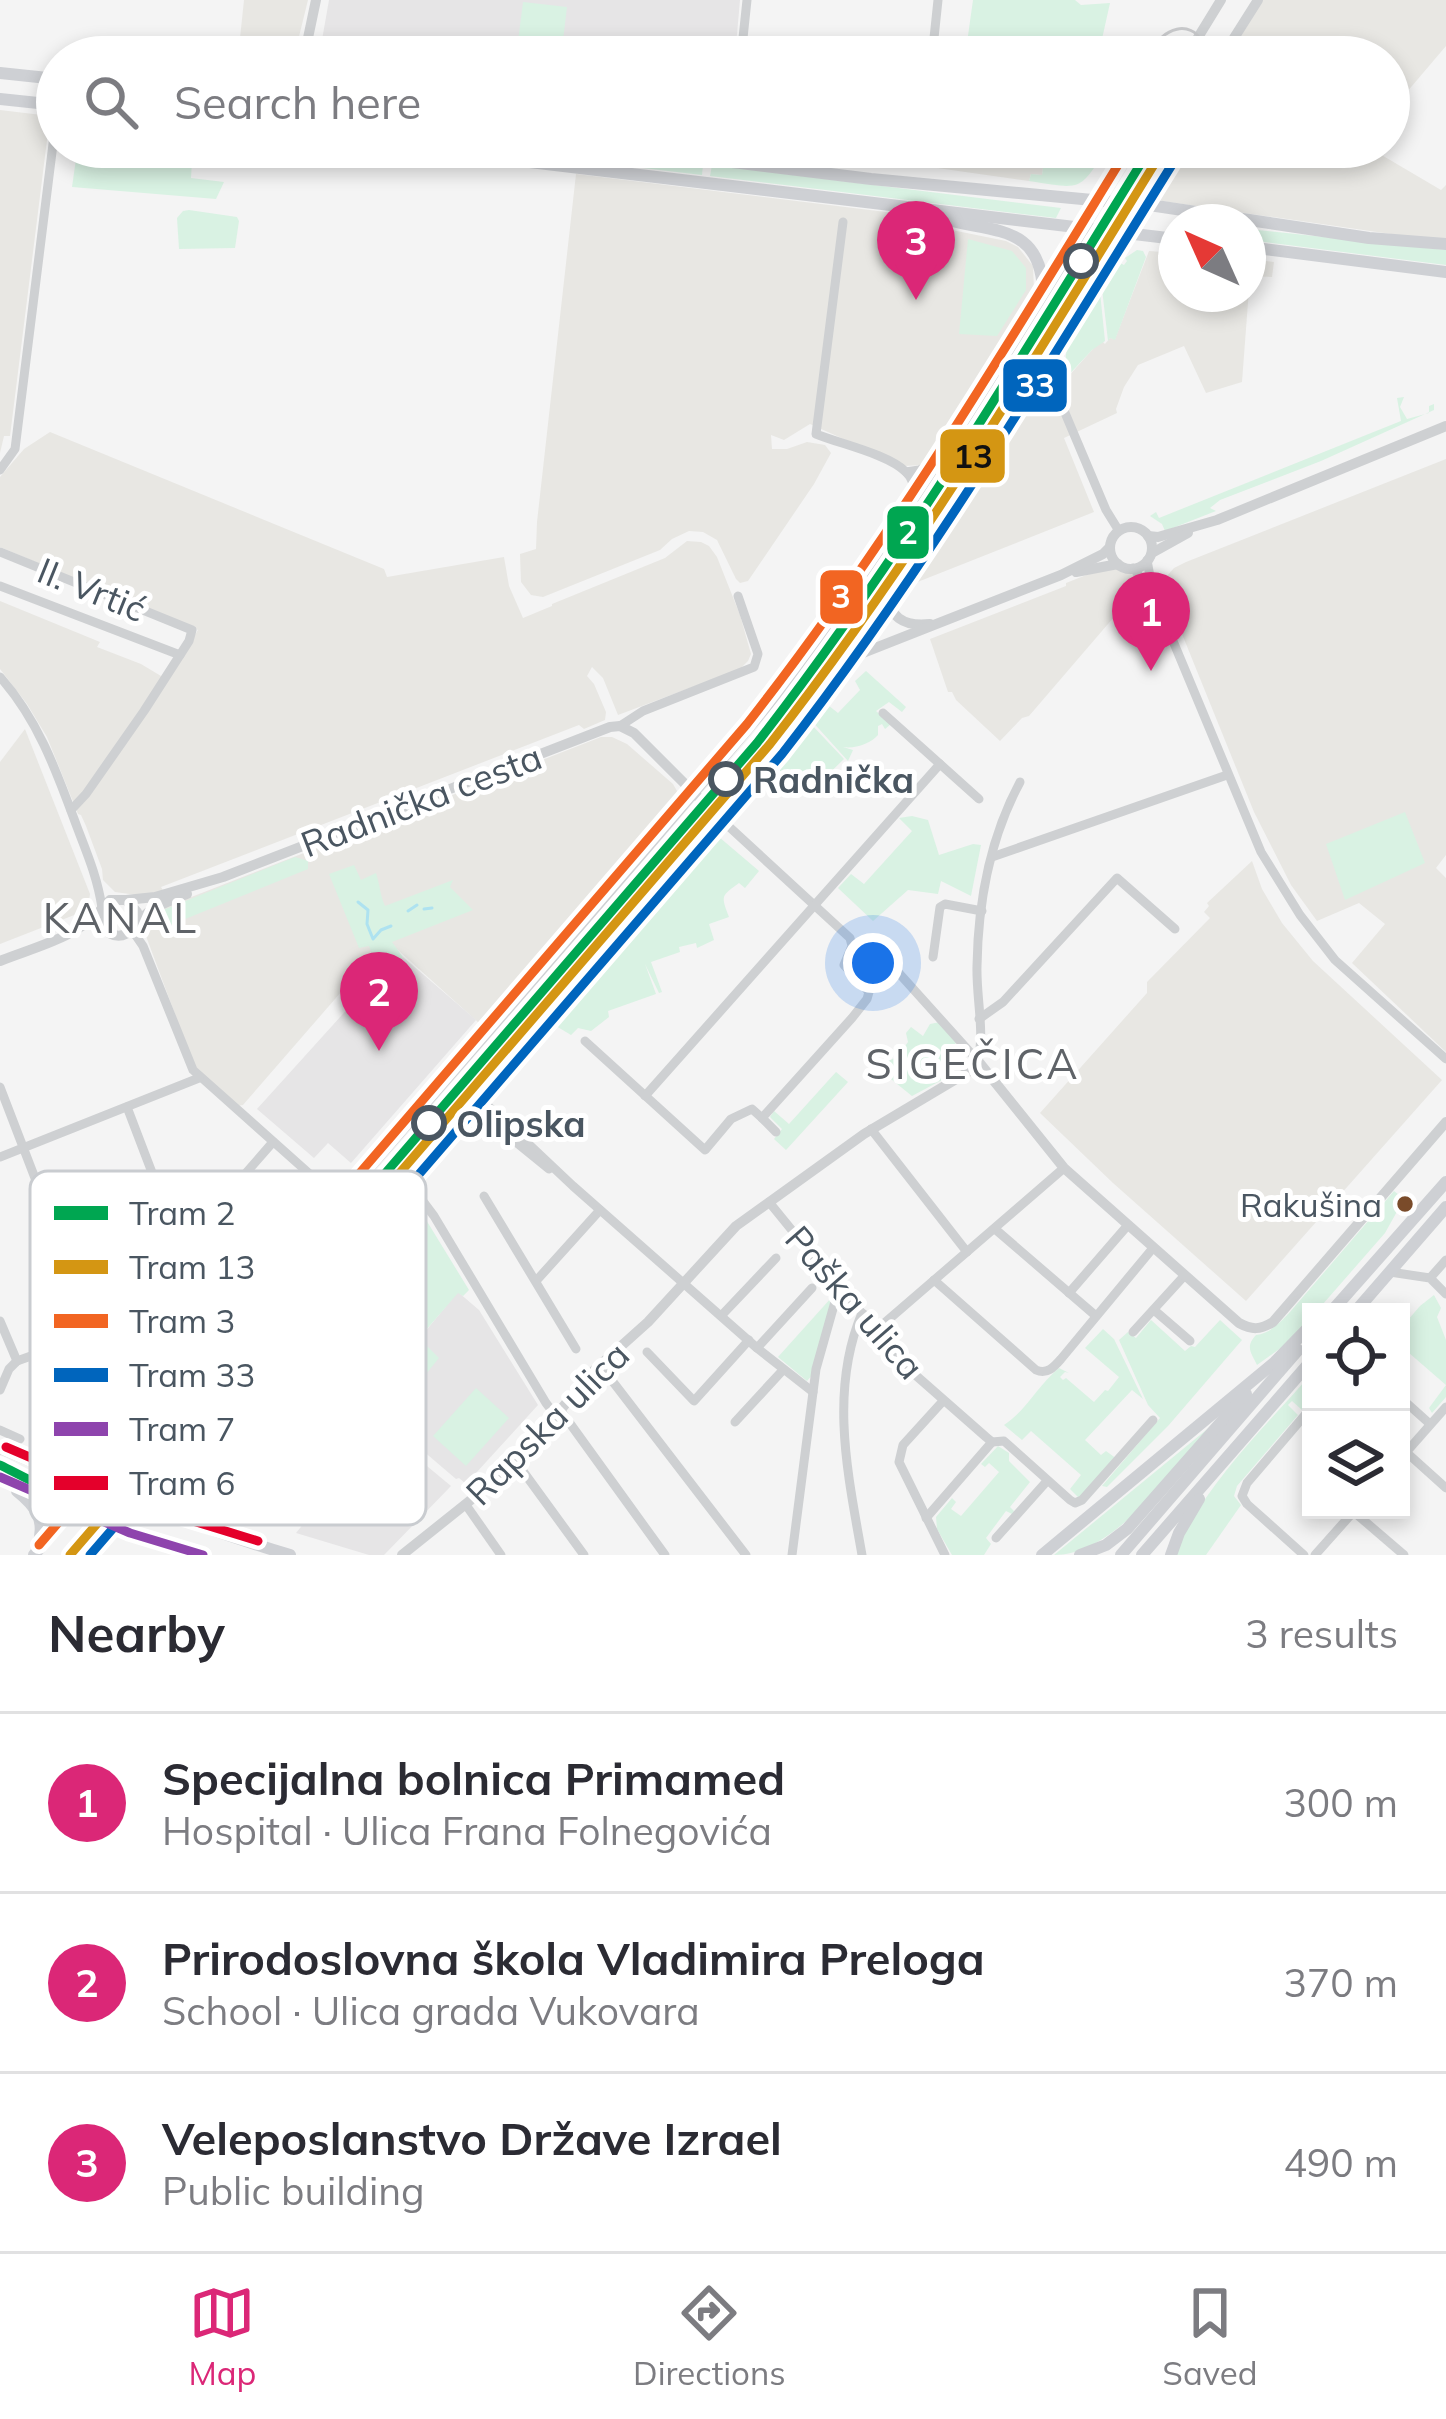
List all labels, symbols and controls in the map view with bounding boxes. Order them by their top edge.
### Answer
search box [36,36,1410,168]
icon: search [78,69,144,135]
text: Search here [174,74,421,130]
pin: 3 [877,201,955,300]
north arrow [1158,204,1266,312]
unlabelled marker [1065,245,1097,277]
line badge: 33 [1001,357,1069,414]
text: 33 [1015,364,1055,405]
line badge: 13 [938,427,1007,485]
text: 13 [953,435,993,476]
line badge: 2 [885,504,931,561]
text: 2 [898,511,918,552]
street label: II. Vrtić [31,547,153,631]
line badge: 3 [818,568,865,626]
pin: 1 [1112,572,1190,671]
text: 3 [831,575,851,616]
street label: Radnička cesta [294,734,548,866]
place label: Radnička [753,757,914,802]
marker: Radnička [710,763,742,795]
district label: KANAL [43,891,199,944]
your location [843,933,903,993]
pin: 2 [340,952,418,1051]
district label: SIGEČICA [866,1037,1080,1090]
place label: Olipska [456,1101,586,1146]
marker: Olipska [413,1107,445,1139]
legend [30,1171,426,1525]
place label: Rakušina [1240,1184,1382,1225]
text: Tram 2 [129,1192,235,1233]
marker: Rakušina [1394,1193,1416,1215]
street label: Paška ulica [776,1216,934,1388]
text: Tram 13 [129,1246,255,1287]
text: Tram 3 [129,1300,235,1341]
map controls [1302,1303,1410,1519]
button: locate [1302,1303,1410,1411]
street label: Rapska ulica [456,1332,638,1514]
text: Tram 33 [129,1354,255,1395]
text: Tram 7 [129,1408,235,1449]
button: layers [1302,1411,1410,1519]
text: Tram 6 [129,1462,235,1503]
text: Nearby [48,1601,225,1665]
text: 3 results [1245,1609,1398,1658]
text: Specijalna bolnica Primamed [162,1750,785,1806]
text: 1 [75,1778,99,1827]
text: 300 m [1283,1778,1398,1827]
text: Hospital · Ulica Frana Folnegovića [162,1806,772,1855]
text: Prirodoslovna škola Vladimira Preloga [162,1930,985,1986]
text: 2 [75,1958,99,2007]
text: 370 m [1283,1958,1398,2007]
text: School · Ulica grada Vukovara [162,1986,700,2035]
text: Veleposlanstvo Države Izrael [162,2110,782,2166]
text: 3 [75,2138,99,2187]
text: 490 m [1283,2138,1398,2187]
text: Public building [162,2166,425,2215]
tab: Map [188,2280,256,2393]
tab: Directions [633,2280,786,2393]
tab: Saved [1162,2280,1258,2393]

